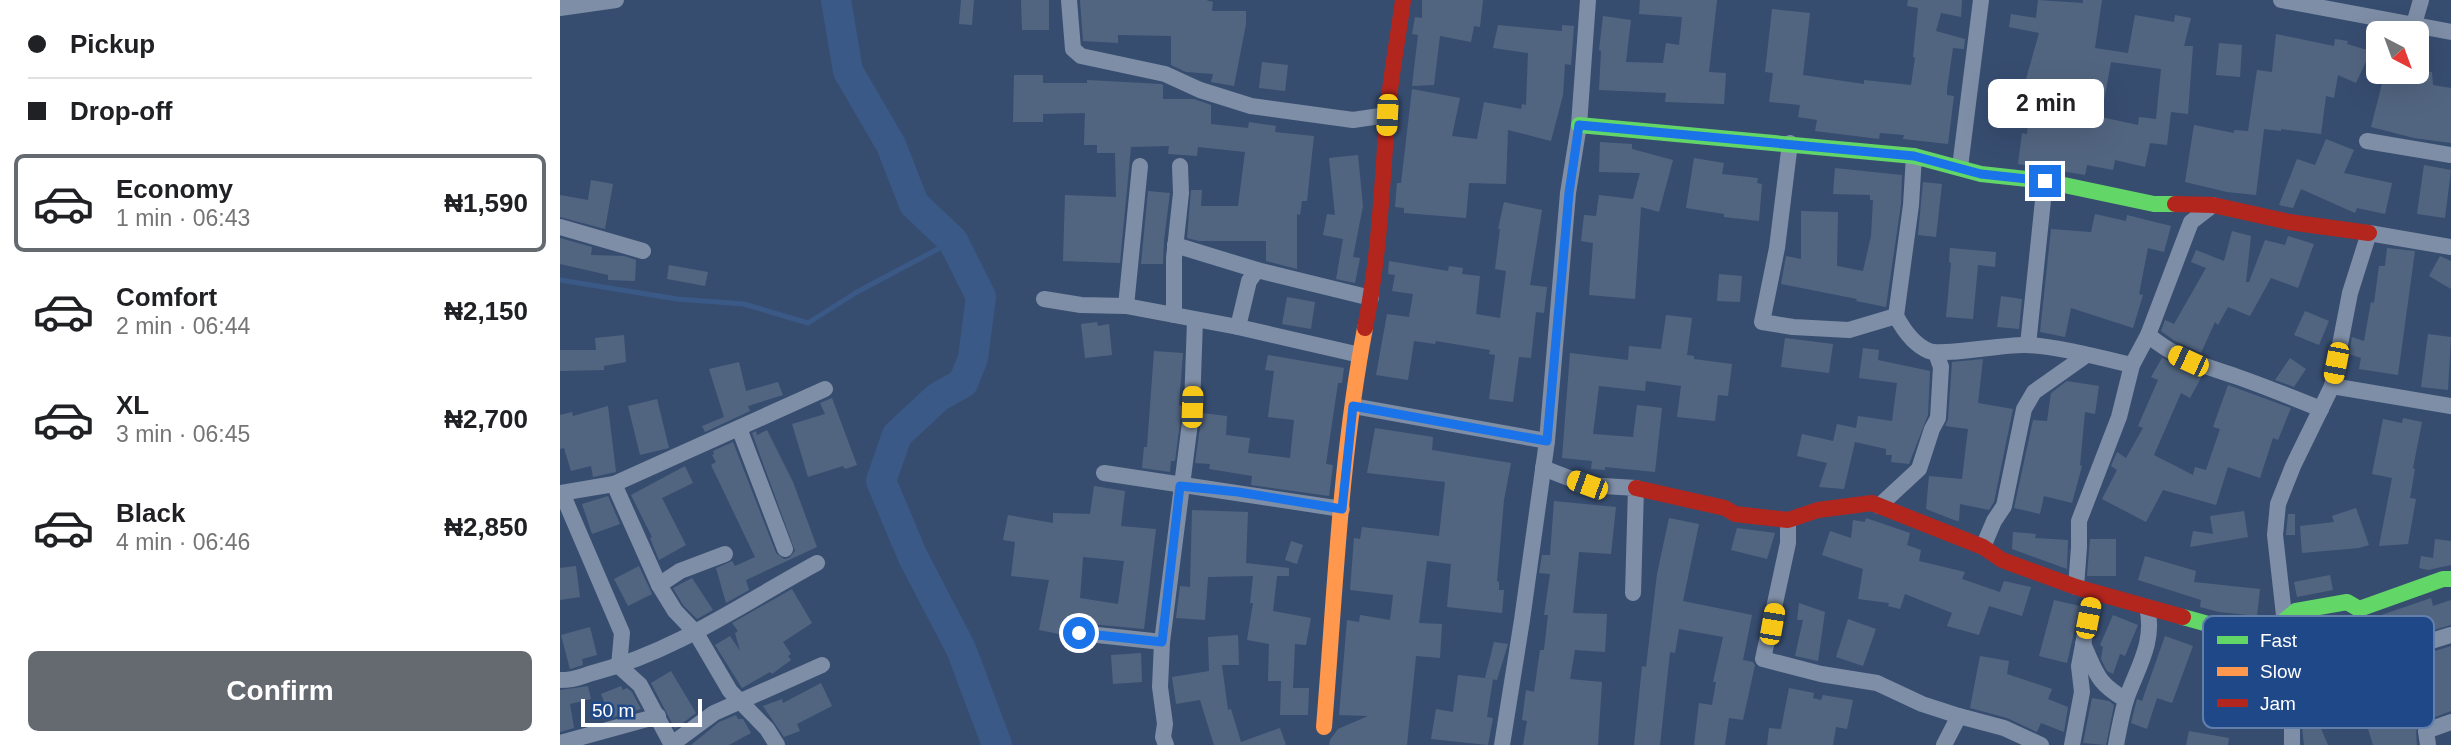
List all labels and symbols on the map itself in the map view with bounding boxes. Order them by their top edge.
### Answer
north arrow [2366,21,2429,84]
callout: 2 min [1987,80,2103,128]
car [1376,93,1399,137]
route end [2029,165,2061,197]
car [2322,340,2351,386]
car [2165,343,2212,379]
car [1181,386,1204,428]
car [1564,468,1611,502]
car [2074,595,2103,641]
car [1759,601,1786,647]
legend [2203,616,2434,728]
route start [1063,617,1095,649]
text: Fast [2260,630,2298,651]
text: Slow [2260,661,2301,682]
text: Jam [2260,693,2296,714]
scale bar [581,696,702,728]

